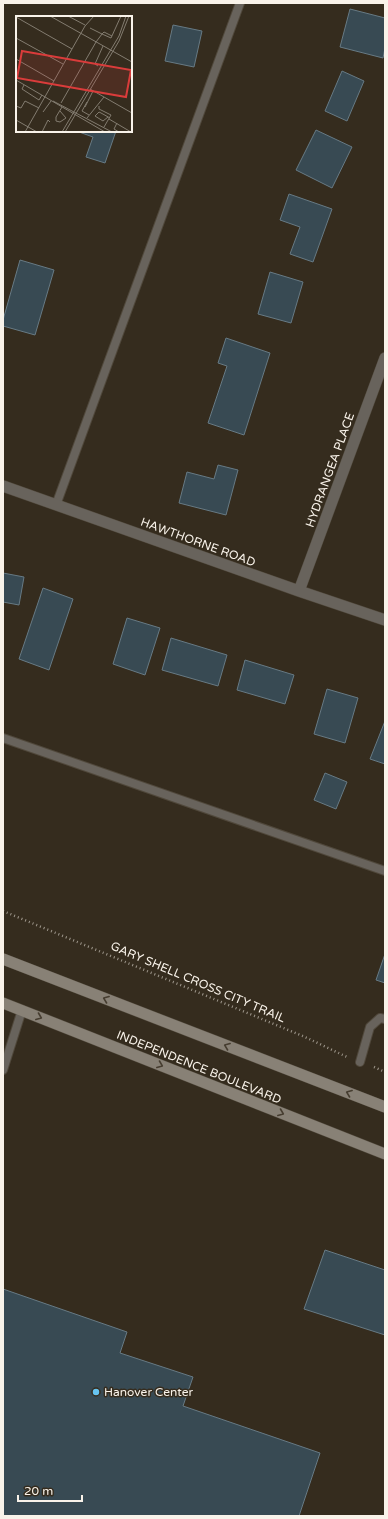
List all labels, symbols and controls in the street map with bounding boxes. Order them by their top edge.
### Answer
inset map [16,16,132,132]
street label: HYDRANGEA PLACE [303,410,357,529]
street label: HAWTHORNE ROAD [139,515,257,569]
street label: GARY SHELL CROSS CITY TRAIL [109,939,288,1025]
one-way arrow [103,995,110,1003]
one-way arrow [36,1013,43,1021]
street label: INDEPENDENCE BOULEVARD [115,1027,283,1107]
one-way arrow [224,1042,231,1050]
one-way arrow [157,1061,164,1069]
one-way arrow [345,1089,352,1097]
one-way arrow [277,1108,285,1116]
place label: Hanover Center [104,1385,194,1399]
marker: Hanover Center [91,1387,101,1397]
scale bar [18,1477,82,1503]
text: 20 m [24,1484,53,1498]

